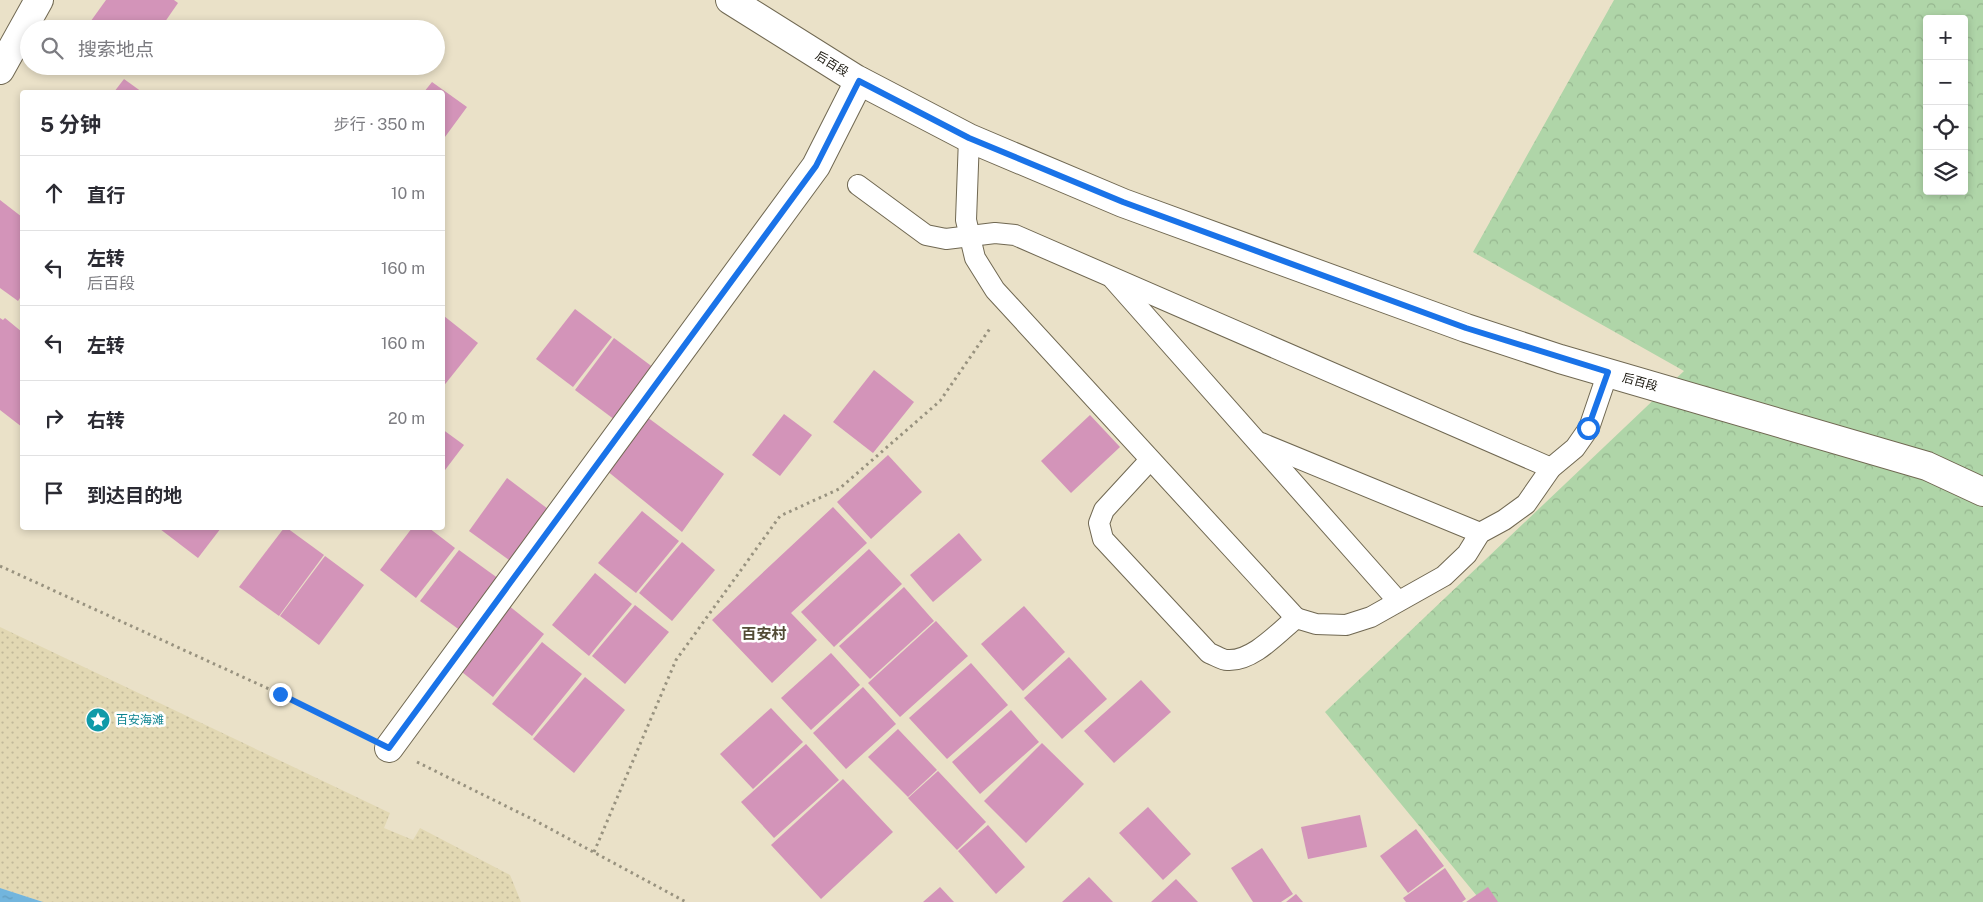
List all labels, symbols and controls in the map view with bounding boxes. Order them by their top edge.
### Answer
map controls [1923,15,1968,195]
button: + [1923,15,1968,60]
search box [20,20,445,75]
icon: search [38,34,66,62]
text: 搜索地点 [78,38,154,60]
street label: 后百段 [813,49,851,79]
button: − [1923,60,1968,105]
button: locate [1923,105,1968,150]
text: 5 分钟 [40,112,101,137]
text: 步行 · 350 m [334,115,425,134]
button: layers [1923,150,1968,195]
icon: ahead [40,179,68,207]
text: 直行 [87,184,125,206]
text: 10 m [391,184,425,203]
text: 左转 [87,247,125,269]
icon: left [40,254,68,282]
text: 160 m [381,259,425,278]
text: 后百段 [87,274,135,293]
icon: left [40,329,68,357]
text: 左转 [87,334,125,356]
text: 160 m [381,334,425,353]
street label: 后百段 [1621,370,1659,394]
icon: right [40,404,68,432]
text: 右转 [87,409,125,431]
text: 20 m [388,409,425,428]
route start [1577,417,1600,440]
icon: arrive [40,479,68,507]
text: 到达目的地 [87,484,182,506]
district label: 百安村 [741,625,787,642]
route end [269,683,292,706]
place icon: 百安海滩 [85,707,111,733]
place label: 百安海滩 [116,713,164,727]

